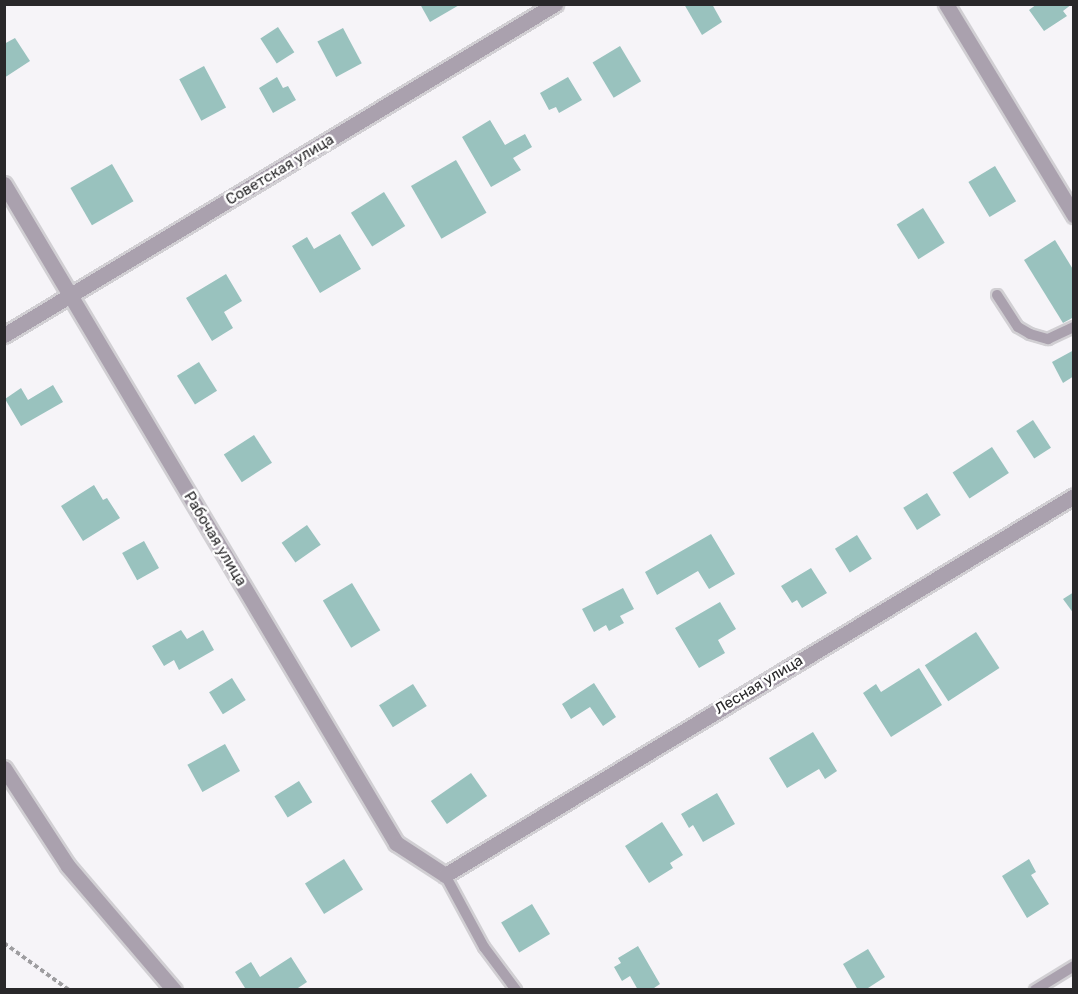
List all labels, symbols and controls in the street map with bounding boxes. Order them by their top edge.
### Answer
street label: Советская улица [223,131,337,209]
street label: Рабочая улица [180,489,250,589]
street label: Лесная улица [712,652,806,718]

